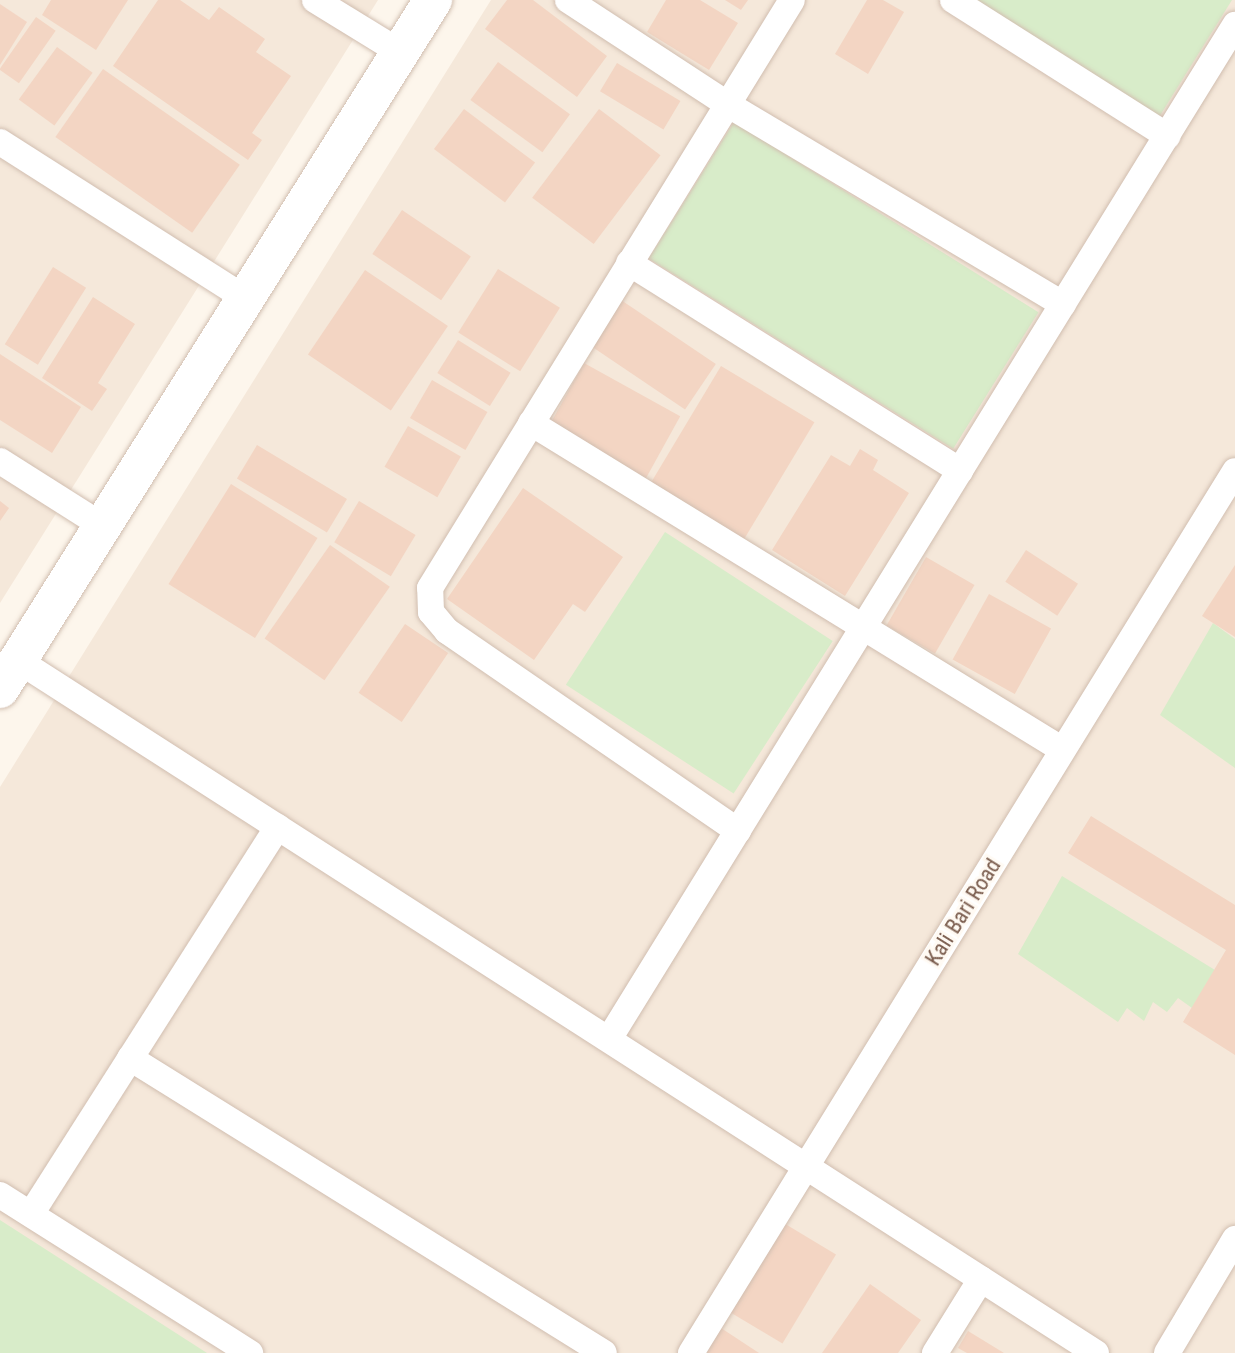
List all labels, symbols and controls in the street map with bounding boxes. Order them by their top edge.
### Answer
street label: Kali Bari Road [920,854,1006,970]

